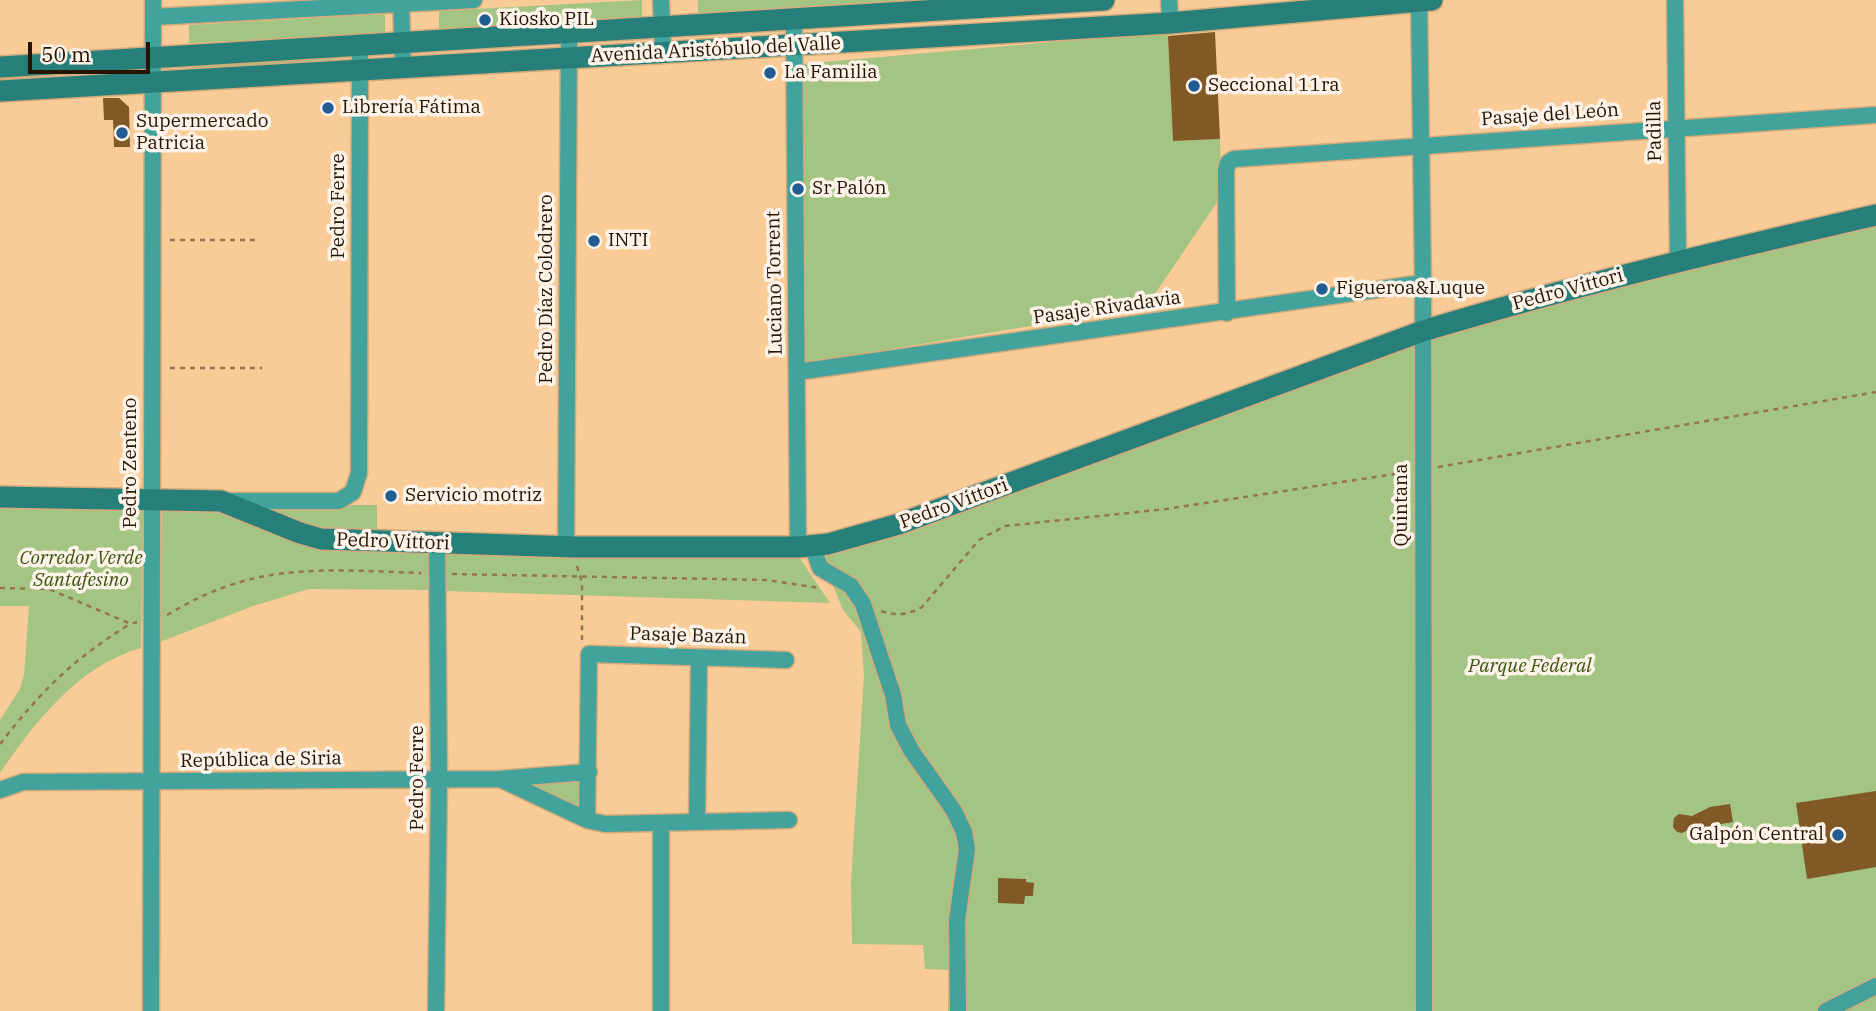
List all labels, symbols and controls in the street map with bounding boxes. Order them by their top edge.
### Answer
place label: Kiosko PIL [499,9,594,31]
marker: Kiosko PIL [477,12,493,28]
scale bar [32,28,154,72]
street label: Avenida Aristóbulo del Valle [590,32,842,68]
text: 50 m [41,40,91,68]
place label: La Familia [784,62,878,84]
marker: La Familia [762,65,778,81]
place label: Seccional 11ra [1208,75,1340,97]
marker: Seccional 11ra [1186,78,1202,94]
place label: Librería Fátima [342,97,481,119]
street label: Pasaje del León [1480,99,1620,131]
marker: Librería Fátima [320,100,336,116]
street label: Padilla [1643,100,1667,162]
place label: Supermercado Patricia [136,111,268,155]
marker: Supermercado Patricia [114,125,130,141]
street label: Pedro Ferre [328,153,350,259]
place label: Sr Palón [812,178,887,200]
marker: Sr Palón [790,181,806,197]
street label: Pedro Díaz Colodrero [536,194,558,384]
street label: Luciano Torrent [762,211,788,355]
place label: INTI [608,230,648,252]
marker: INTI [586,233,602,249]
street label: Pedro Vittori [1510,264,1626,316]
place label: Figueroa&Luque [1336,278,1485,300]
marker: Figueroa&Luque [1314,281,1330,297]
street label: Pasaje Rivadavia [1032,286,1182,330]
street label: Pedro Zenteno [120,397,142,529]
street label: Quintana [1391,463,1413,547]
street label: Pedro Vittori [897,474,1011,534]
place label: Servicio motriz [405,485,542,507]
marker: Servicio motriz [383,488,399,504]
street label: Pedro Vittori [336,529,450,555]
park label: Corredor Verde Santafesino [19,548,143,592]
street label: Pasaje Bazán [629,623,747,649]
park label: Parque Federal [1468,656,1592,678]
street label: Pedro Ferre [407,725,429,831]
street label: República de Siria [180,747,342,773]
place label: Galpón Central [1689,824,1824,846]
marker: Galpón Central [1830,827,1846,843]

